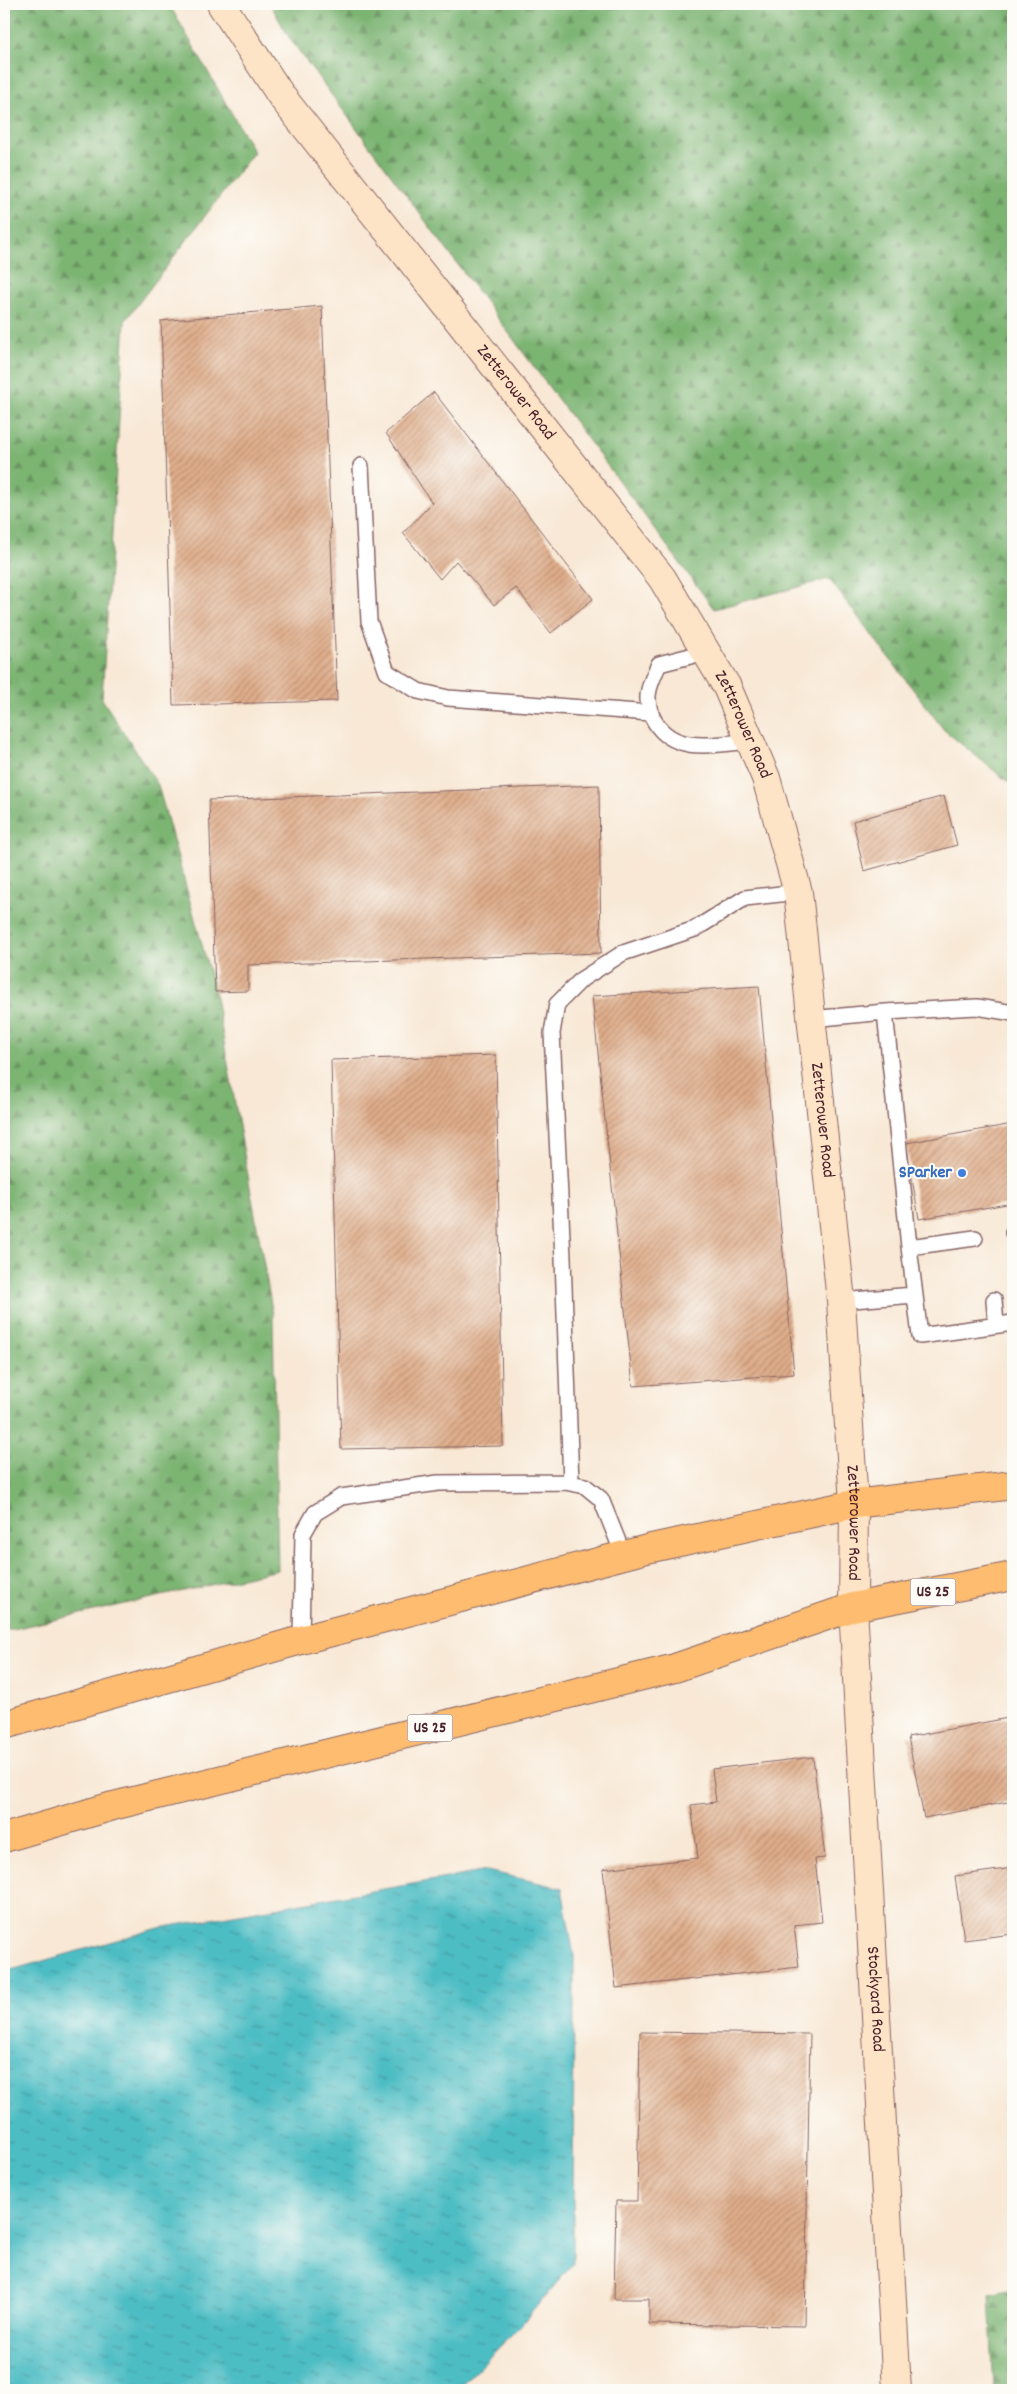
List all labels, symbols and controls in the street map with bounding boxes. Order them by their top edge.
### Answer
street label: Zetterower Road [470,339,561,446]
street label: Zetterower Road [708,666,777,783]
street label: Zetterower Road [804,1061,840,1179]
place label: SParker [899,1161,952,1186]
marker: SParker [956,1167,968,1179]
street label: Zetterower Road [839,1464,867,1581]
road number: US 25 [910,1578,956,1605]
road number: US 25 [408,1715,452,1742]
street label: Stockyard Road [860,1946,890,2053]

